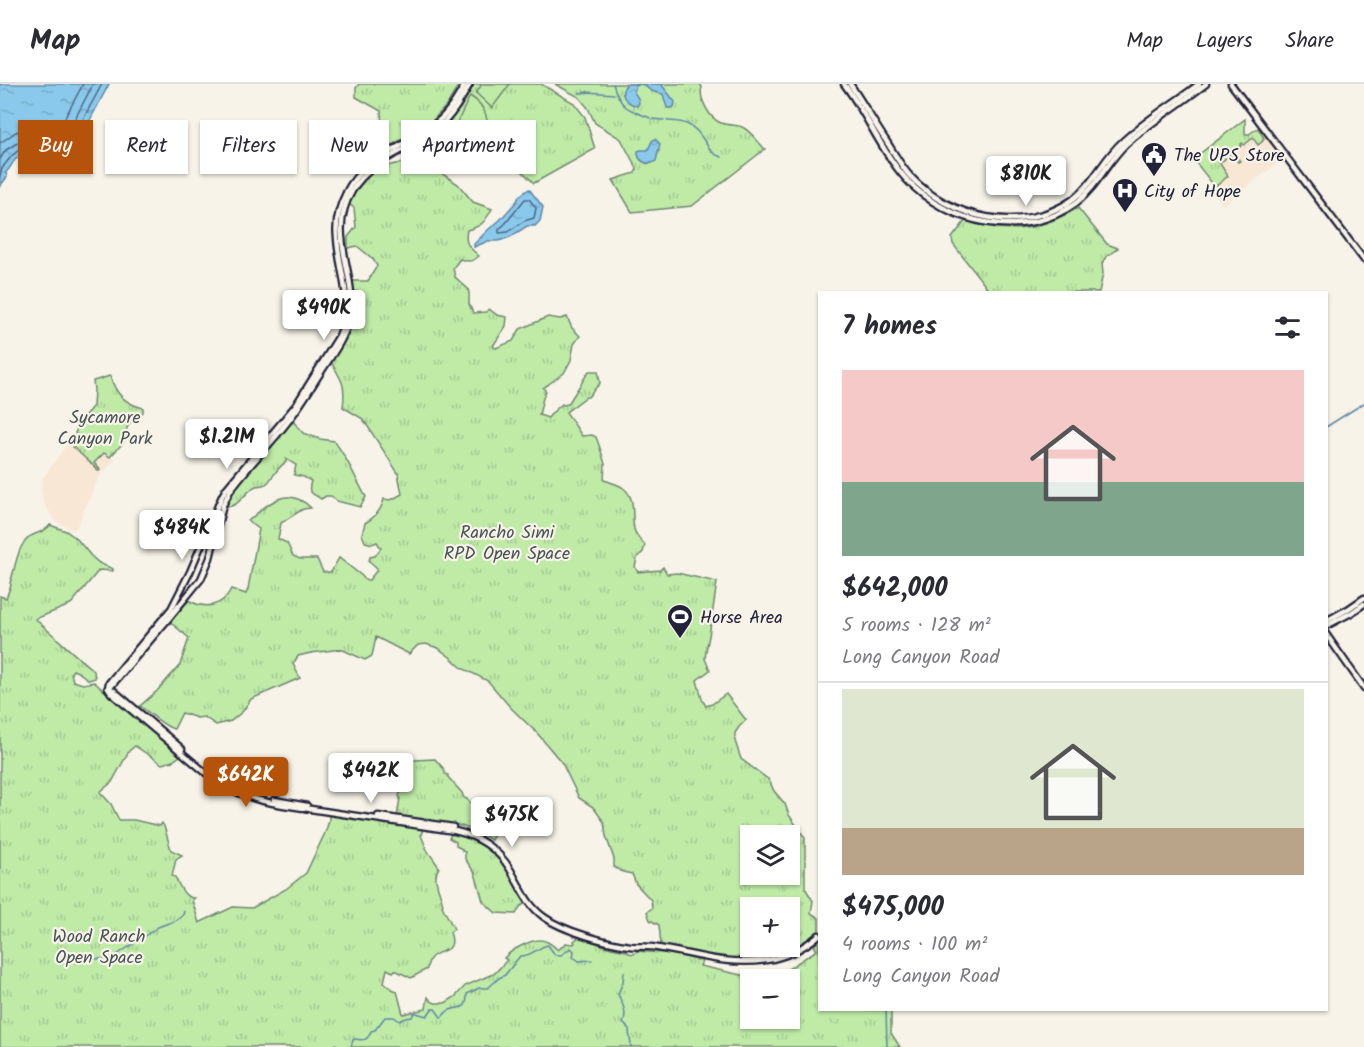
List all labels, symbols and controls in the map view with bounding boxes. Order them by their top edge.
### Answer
text: Map [30,19,81,64]
text: Map [1126,25,1163,58]
text: Layers [1196,25,1252,58]
text: Share [1285,25,1334,58]
chip: Buy [18,120,93,174]
chip: Rent [105,120,188,174]
chip: Filters [200,120,297,174]
chip: New [309,120,389,174]
chip: Apartment [401,120,536,174]
public building icon: The UPS Store [1139,140,1169,178]
place label: The UPS Store [1174,142,1285,171]
pin: $810K [984,156,1068,207]
text: $810K [1000,159,1052,191]
hospital icon: City of Hope [1110,176,1140,214]
place label: City of Hope [1144,178,1241,207]
pin: $490K [282,290,366,341]
text: $490K [296,293,352,325]
text: 7 homes [842,306,937,348]
icon: filters [1271,311,1304,344]
park label: Sycamore Canyon Park [58,404,153,454]
icon: home [1019,409,1127,517]
pin: $1.21M [178,419,276,470]
text: $1.21M [199,422,255,454]
pin: $484K [140,510,224,561]
text: $484K [153,513,211,545]
park label: Rancho Simi RPD Open Space [444,519,570,569]
text: $642,000 [842,568,948,610]
sports icon: Horse Area [665,602,695,640]
place label: Horse Area [700,604,783,633]
text: 5 rooms · 128 m² [842,610,991,642]
text: Long Canyon Road [842,642,999,674]
icon: home [1019,728,1127,836]
pin: $442K [329,753,413,804]
text: $442K [342,756,400,788]
pin: $642K [204,757,288,808]
text: $642K [217,760,275,792]
pin: $475K [470,797,554,848]
text: $475K [485,800,539,832]
map controls [740,825,800,1029]
button: layers [740,825,800,885]
text: $475,000 [842,887,944,929]
button: + [740,897,800,957]
park label: Wood Ranch Open Space [53,923,145,973]
text: 4 rooms · 100 m² [842,929,987,961]
text: Long Canyon Road [842,961,999,993]
button: − [740,969,800,1029]

